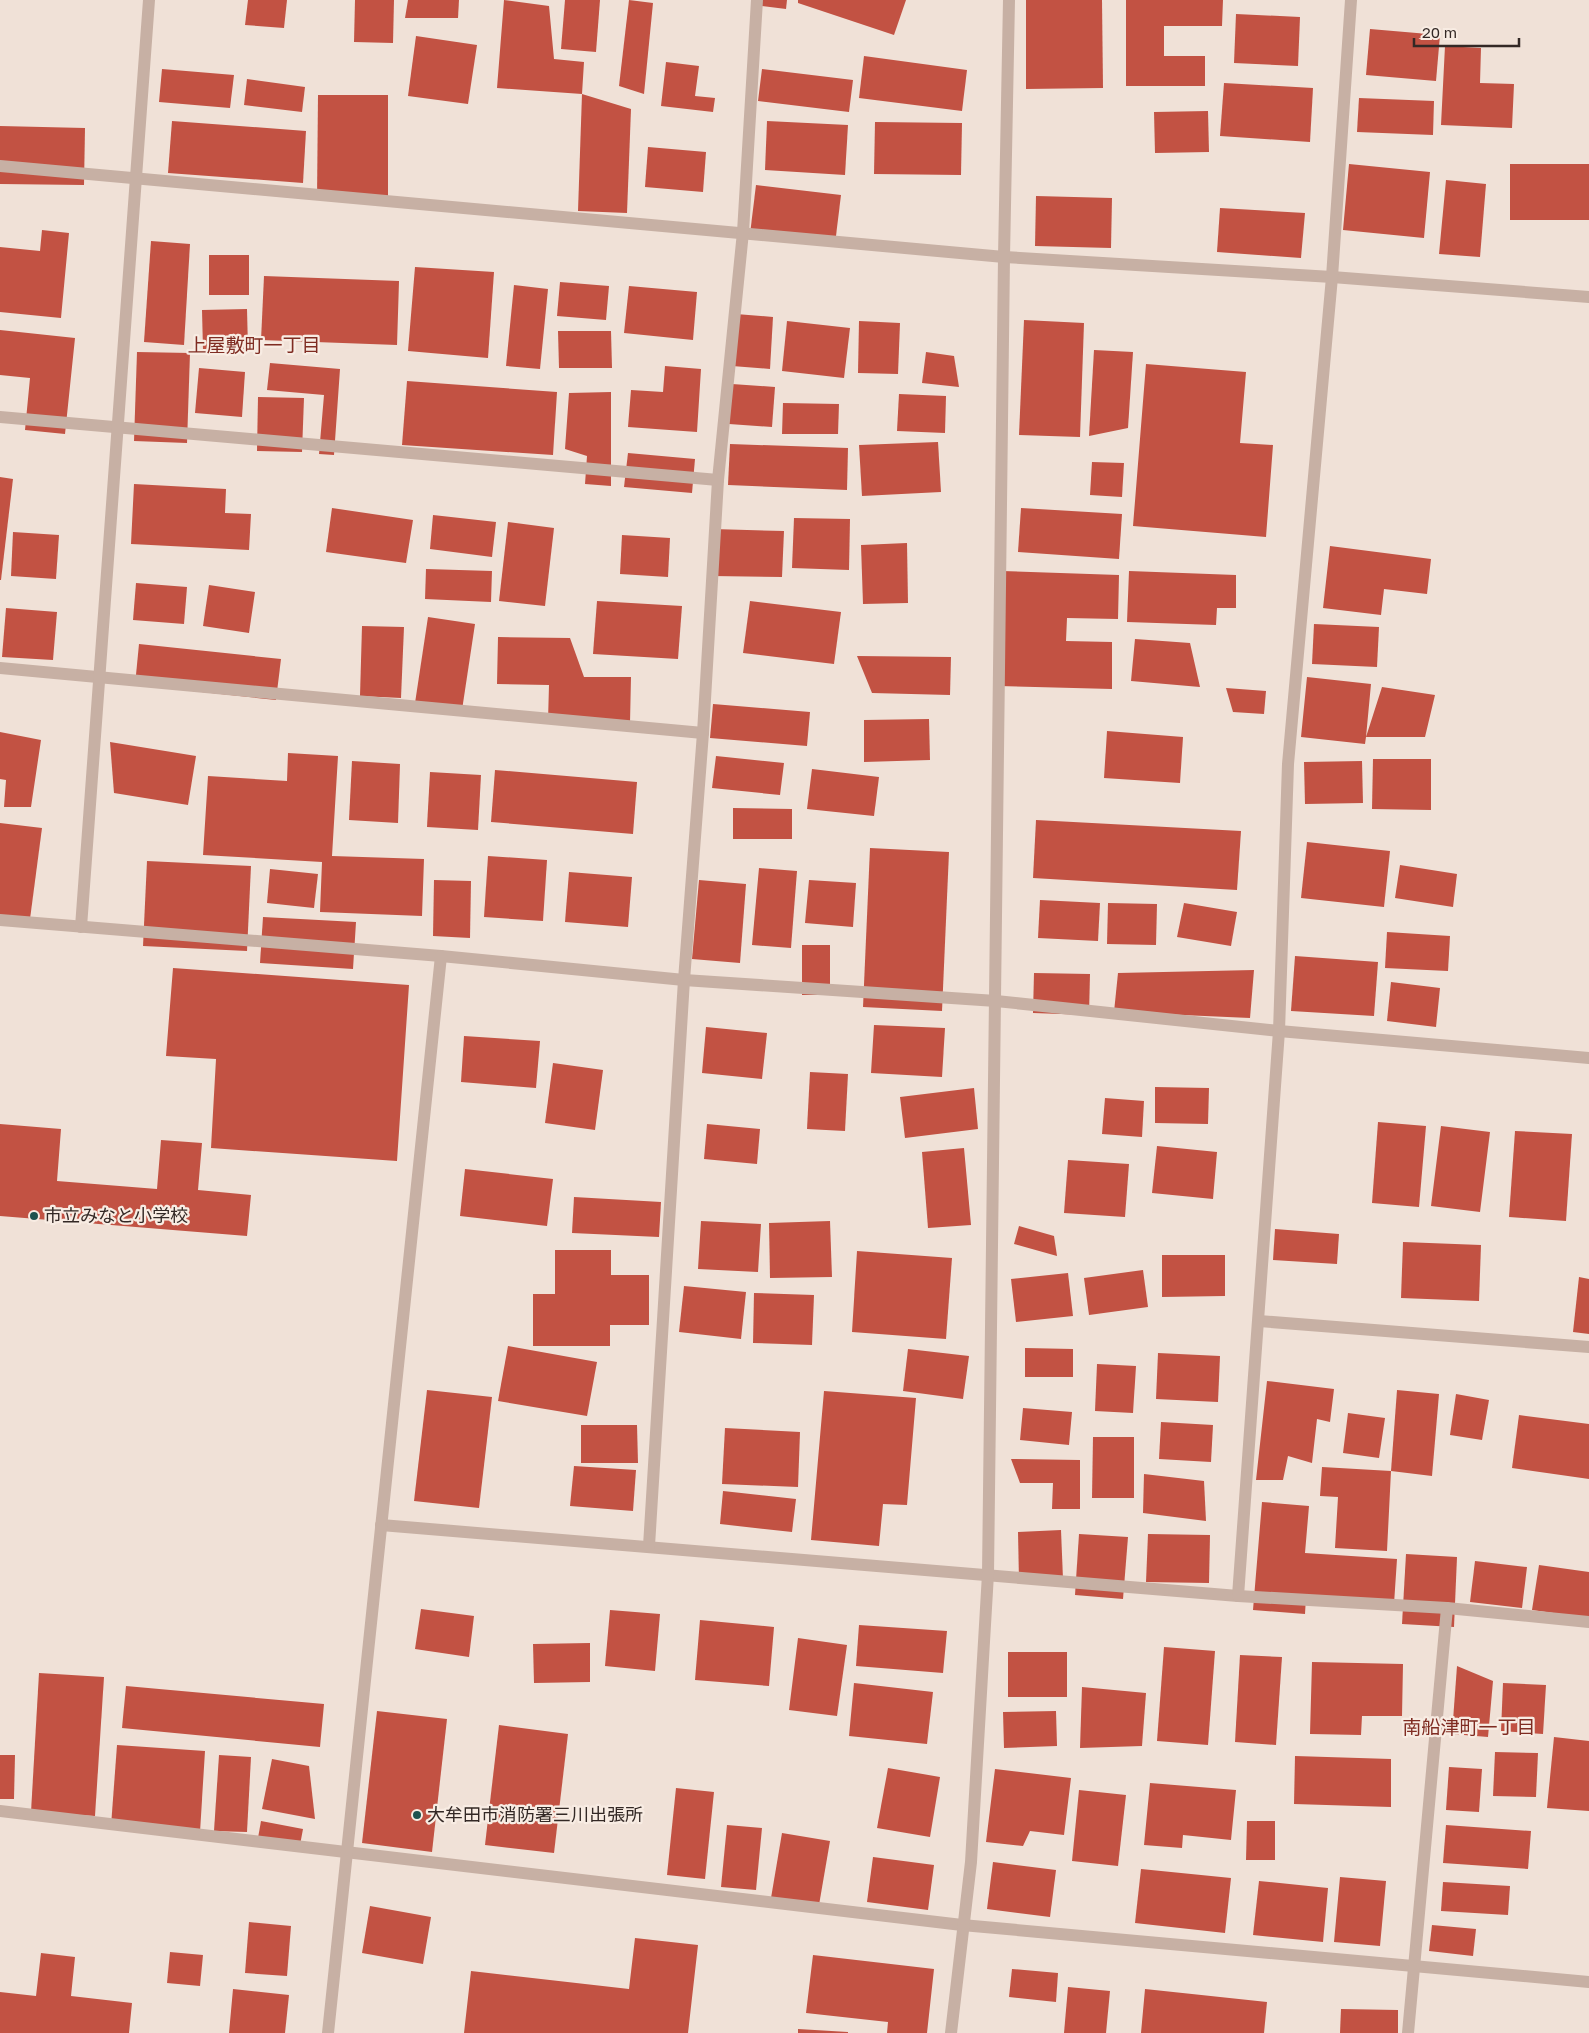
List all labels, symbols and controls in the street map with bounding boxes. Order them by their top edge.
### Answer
scale bar [1414,15,1519,47]
text: 20 m [1422,23,1457,41]
district label: 上屋敷町一丁目 [187,333,321,356]
place label: 市立みなと小学校 [44,1204,188,1226]
marker: 市立みなと小学校 [28,1210,40,1222]
district label: 南船津町一丁目 [1402,1715,1536,1738]
place label: 大牟田市消防署三川出張所 [427,1803,643,1825]
marker: 大牟田市消防署三川出張所 [411,1809,423,1821]

